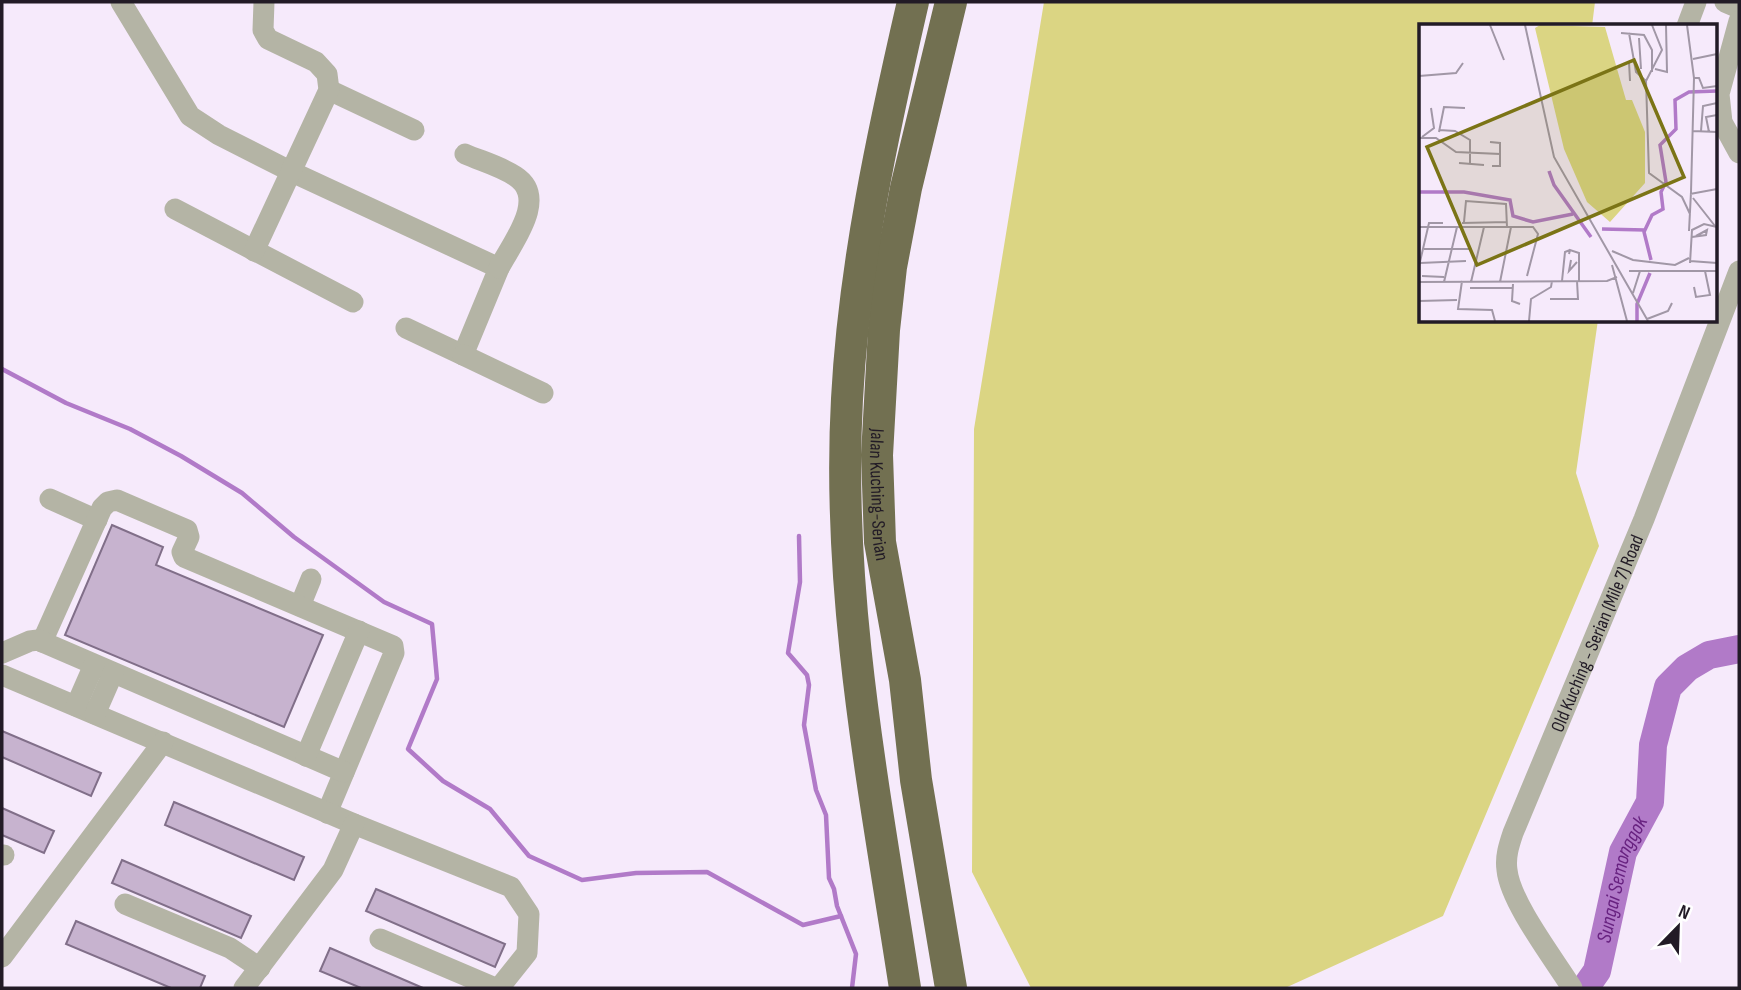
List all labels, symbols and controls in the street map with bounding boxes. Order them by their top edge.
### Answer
inset map [1419,24,1716,322]
street label: Jalan Kuching-Serian [864,427,893,563]
street label: Old Kuching - Serian (Mile 7) Road [1546,532,1649,736]
water label: Sungai Semonggok [1592,811,1654,945]
north arrow [1643,892,1713,962]
text: N [1675,900,1693,925]

